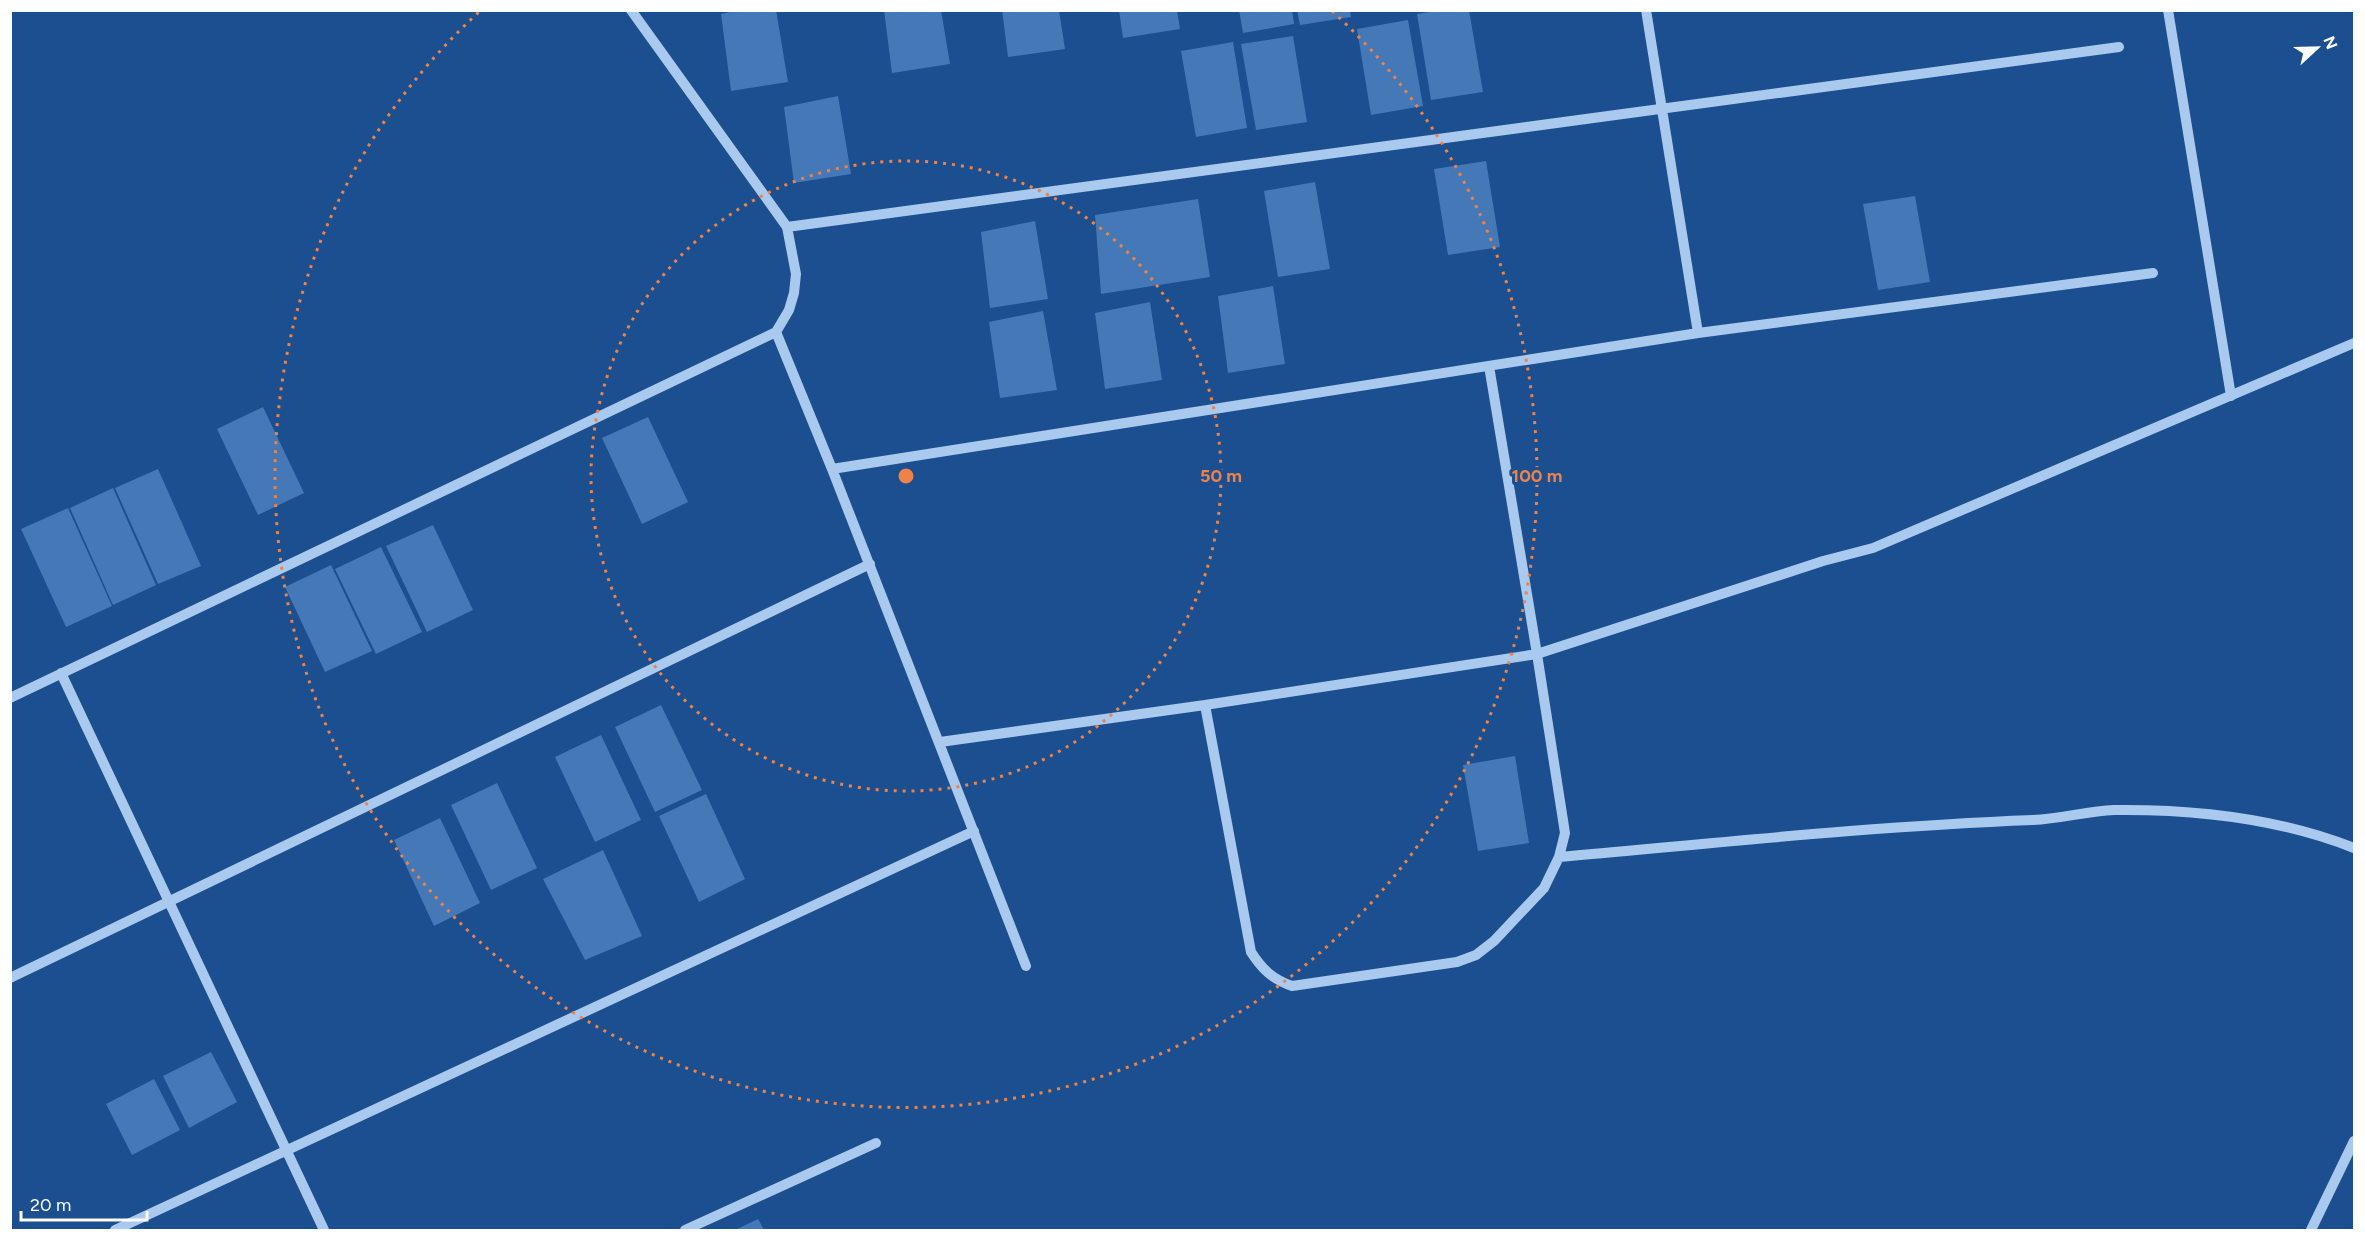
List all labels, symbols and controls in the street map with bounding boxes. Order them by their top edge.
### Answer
north arrow [2287,18,2347,78]
text: N [2319,33,2342,52]
text: 50 m [1200,465,1242,487]
text: 100 m [1512,465,1562,487]
centre of rings [896,466,916,486]
scale bar [21,1184,147,1222]
text: 20 m [30,1194,71,1216]

